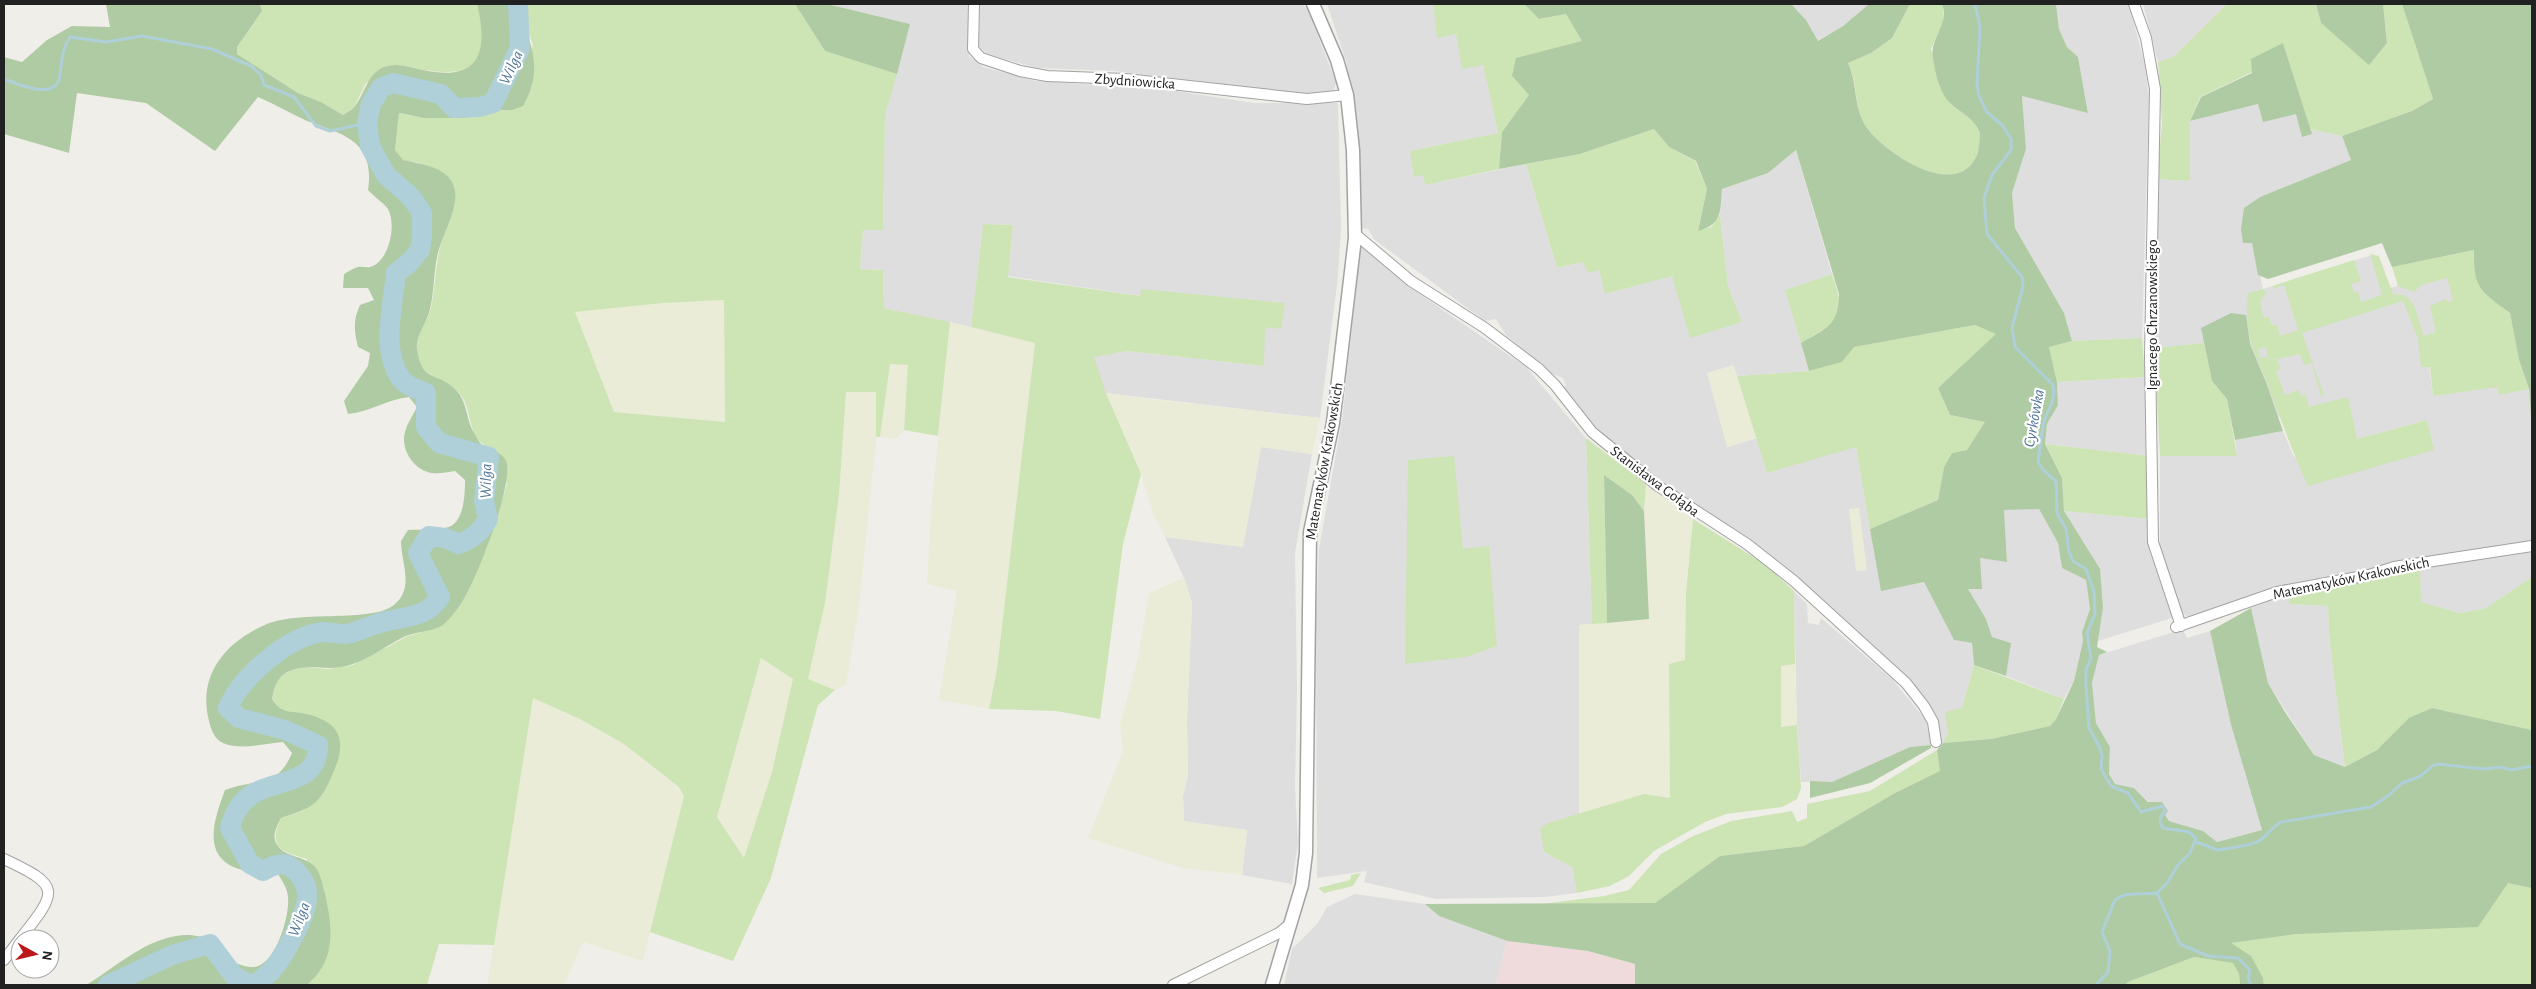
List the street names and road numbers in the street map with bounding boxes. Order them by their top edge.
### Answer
street label: Zbydniowicka [1094,71,1176,92]
street label: Ignacego Chrzanowskiego [2145,239,2160,391]
street label: Matematyków Krakowskich [1303,381,1346,541]
street label: Stanisława Gołąba [1607,443,1702,520]
street label: Matematyków Krakowskich [2271,555,2431,602]

